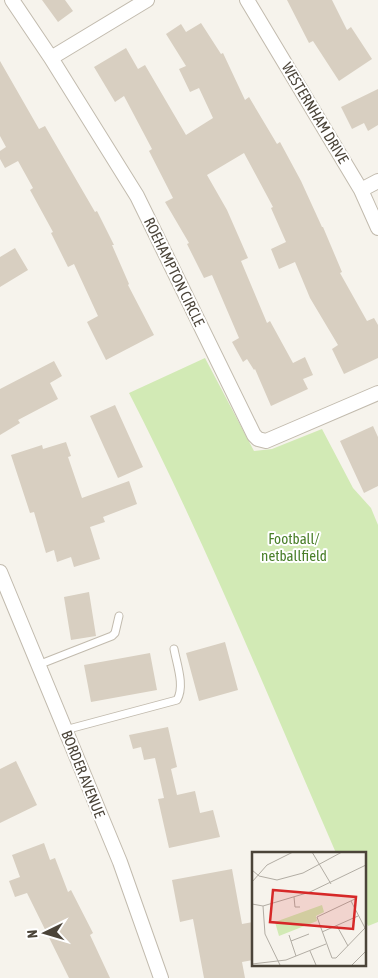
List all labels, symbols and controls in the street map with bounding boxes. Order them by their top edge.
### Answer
street label: WESTERNHAM DRIVE [279,59,353,167]
street label: ROEHAMPTON CIRCLE [141,215,208,329]
park label: Football/ netballfield [261,530,327,564]
street label: BORDER AVENUE [58,728,109,820]
inset map [252,852,366,966]
north arrow [20,908,70,958]
text: N [24,929,40,939]

